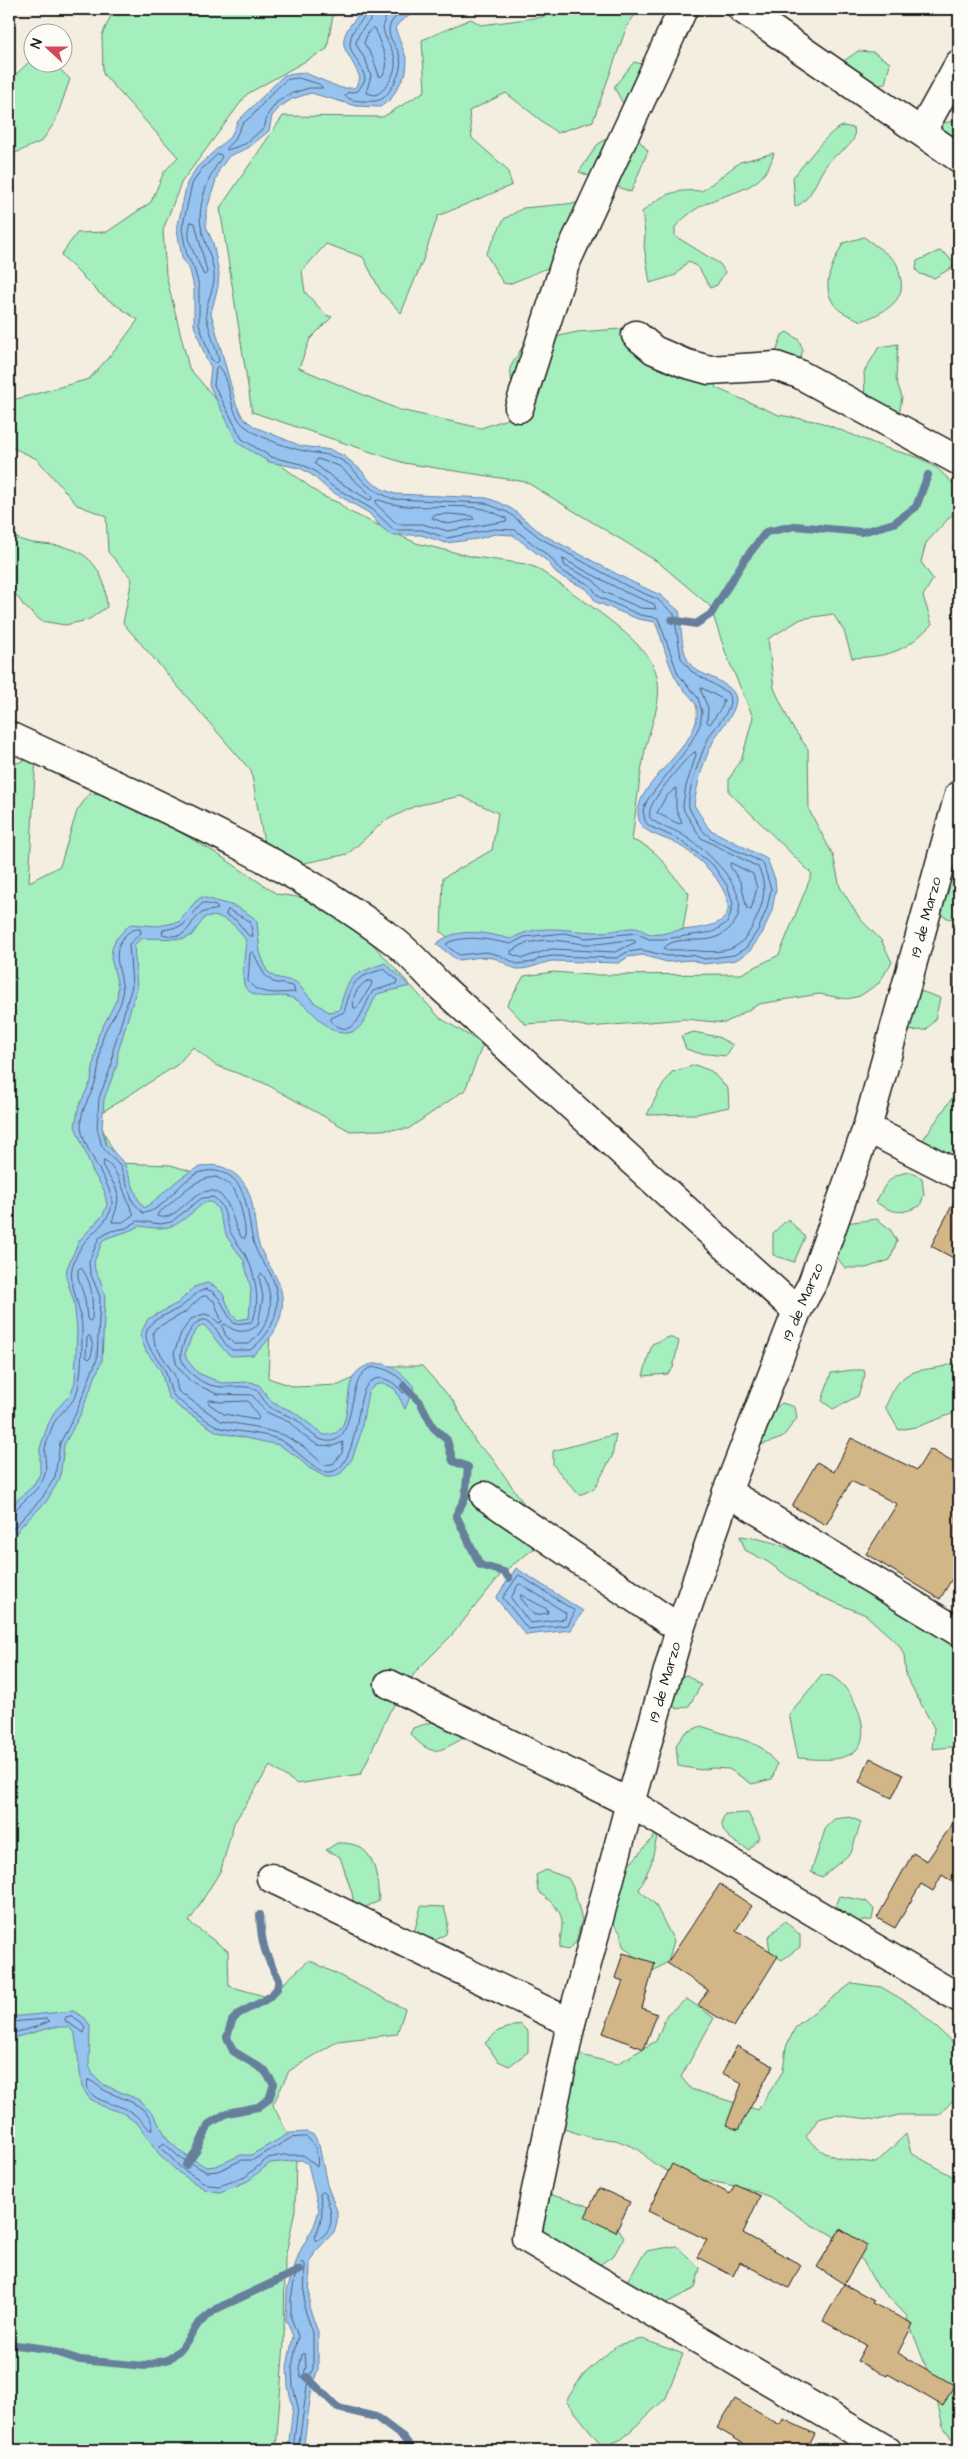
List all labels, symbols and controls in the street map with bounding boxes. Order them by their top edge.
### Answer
north arrow [22,22,72,72]
text: N [26,36,48,51]
street label: 19 de Marzo [905,874,947,960]
street label: 19 de Marzo [777,1259,829,1344]
street label: 19 de Marzo [644,1639,687,1725]

